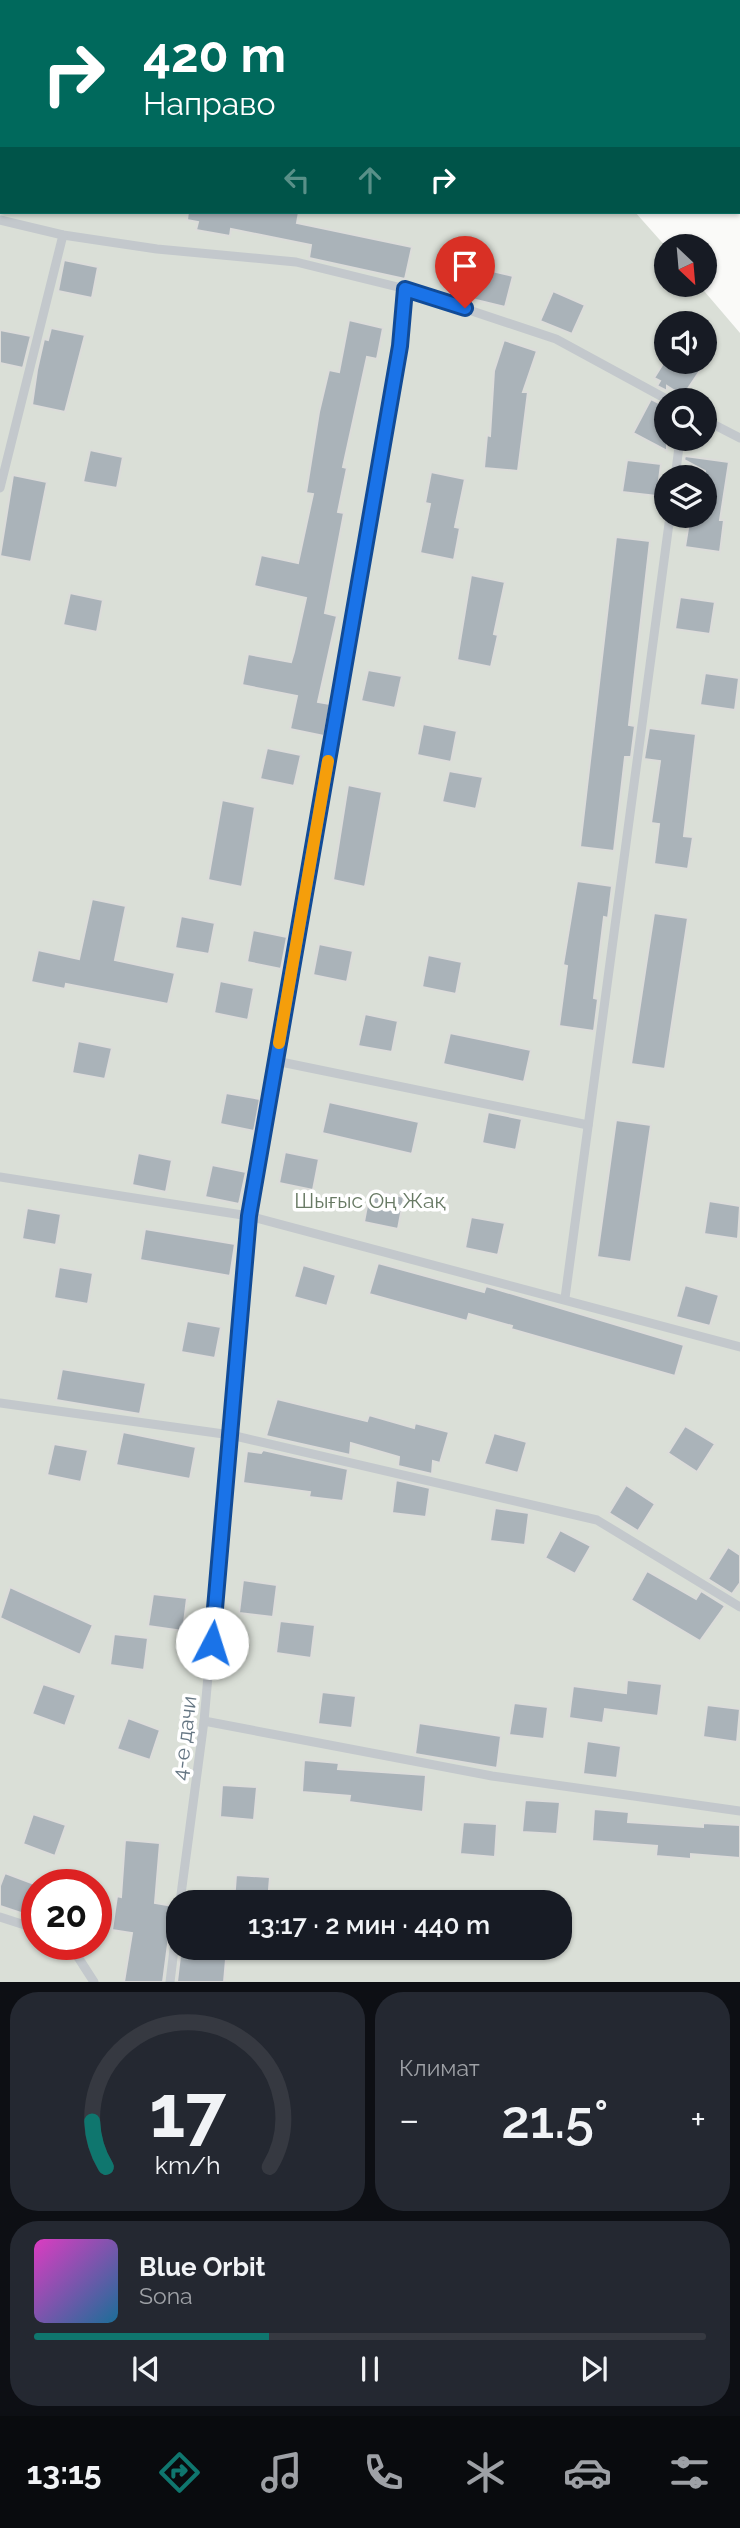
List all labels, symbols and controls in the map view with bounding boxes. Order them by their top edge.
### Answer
text: 420 m [143,26,286,83]
icon: right [28,28,119,119]
text: Направо [143,85,275,122]
icon: left [278,161,316,199]
icon: ahead [351,161,389,199]
icon: right [424,161,462,199]
north arrow [654,234,718,298]
map controls [654,234,717,528]
pin [435,236,495,308]
icon: arrive [446,247,484,285]
button: sound [654,311,717,374]
button: search [654,388,717,451]
button: layers [654,465,717,528]
park label: Шығыс Оң Жақ [294,1188,446,1213]
position arrow [175,1606,249,1680]
street label: 4-е дачи [166,1694,202,1782]
speed limit sign: 20 [21,1869,112,1960]
text: 13:17 · 2 мин · 440 m [248,1910,490,1940]
text: Климат [399,2054,480,2081]
text: 17 [149,2070,226,2155]
text: 21.5° [501,2089,608,2150]
text: − [399,2097,419,2142]
text: + [690,2097,706,2142]
text: km/h [155,2150,220,2180]
text: Blue Orbit [139,2252,266,2282]
text: Sona [139,2282,193,2309]
icon: previous [127,2350,165,2388]
icon: pause [351,2350,389,2388]
icon: next [575,2350,613,2388]
icon: directions [155,2448,204,2497]
icon: music [257,2448,306,2497]
icon: phone [359,2448,408,2497]
icon: climate [461,2448,510,2497]
icon: car [563,2448,612,2497]
icon: filters [665,2448,714,2497]
text: 13:15 [26,2454,102,2491]

